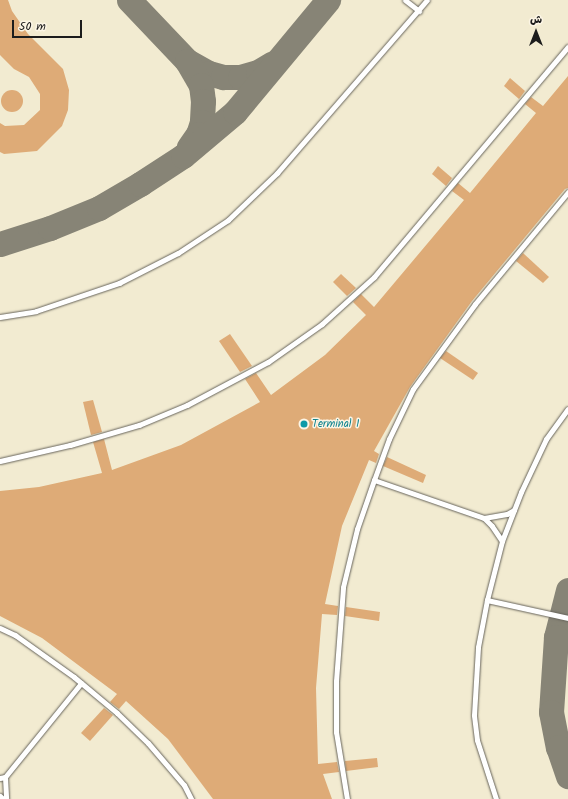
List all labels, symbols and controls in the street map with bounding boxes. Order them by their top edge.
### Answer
text: ش [530,11,542,29]
scale bar [14,12,84,38]
north arrow [516,12,556,52]
text: 50 m [19,17,46,36]
place label: Terminal 1 [312,417,359,431]
marker: Terminal 1 [299,419,309,429]

